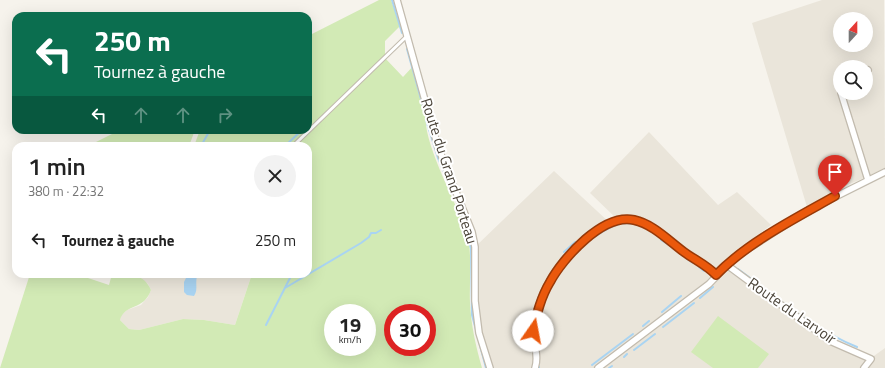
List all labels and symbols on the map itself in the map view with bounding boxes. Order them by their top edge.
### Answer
north arrow [833,12,873,52]
street label: Route du Grand Porteau [415,95,484,247]
pin [818,155,852,196]
street label: Route du Larvoir [743,271,841,350]
speed limit sign: 30 [384,304,436,356]
position arrow [512,310,554,352]

